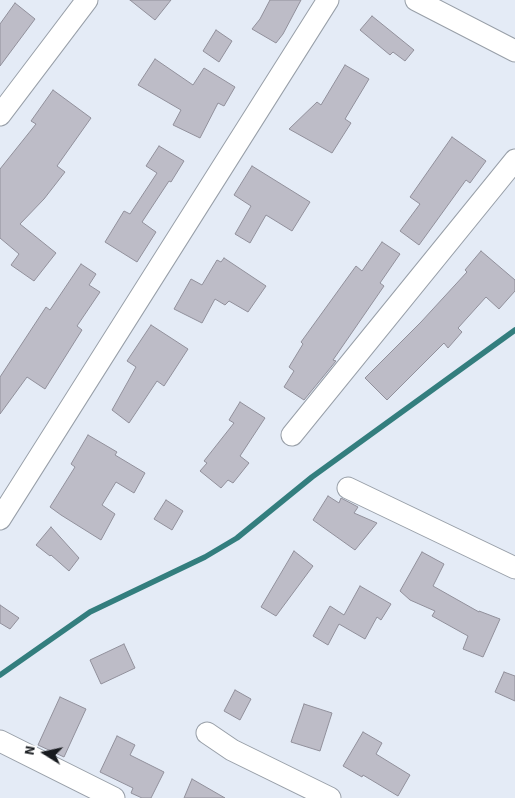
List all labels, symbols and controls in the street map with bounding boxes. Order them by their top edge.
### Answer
north arrow [20,728,70,778]
text: N [20,744,41,757]

